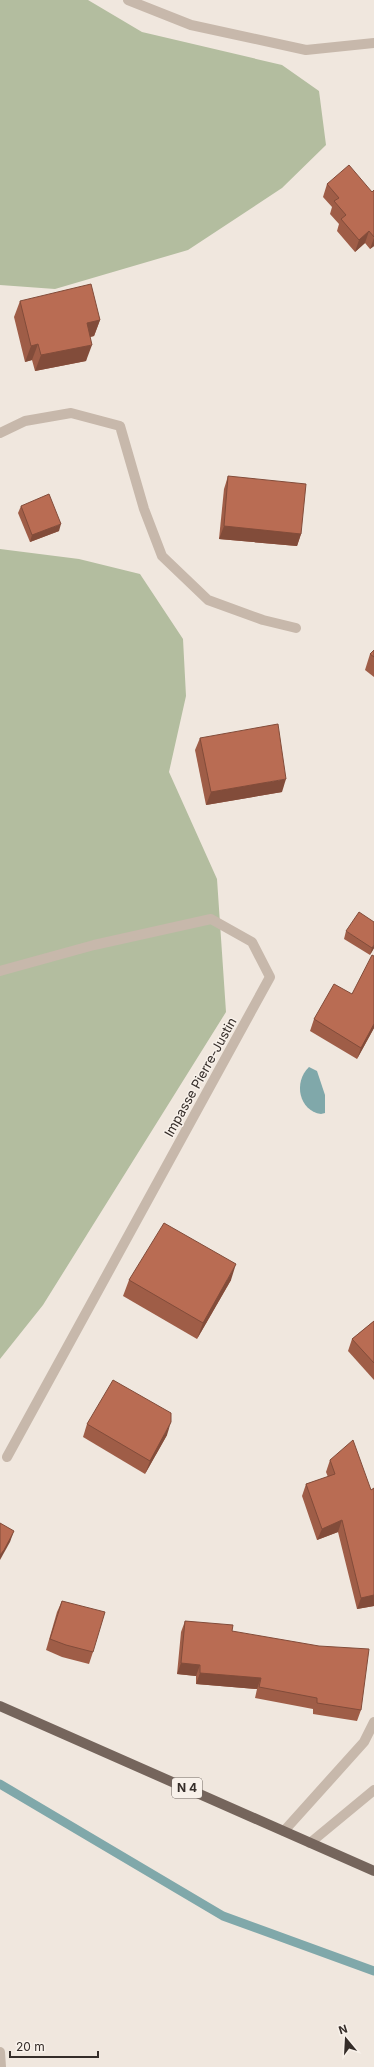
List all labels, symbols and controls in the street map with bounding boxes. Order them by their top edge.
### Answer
street label: Impasse Pierre-Justin [161,1014,239,1140]
road number: N 4 [172,1778,202,1798]
north arrow [326,2019,366,2059]
text: N [337,2022,349,2037]
scale bar [10,2033,98,2059]
text: 20 m [16,2039,45,2054]

